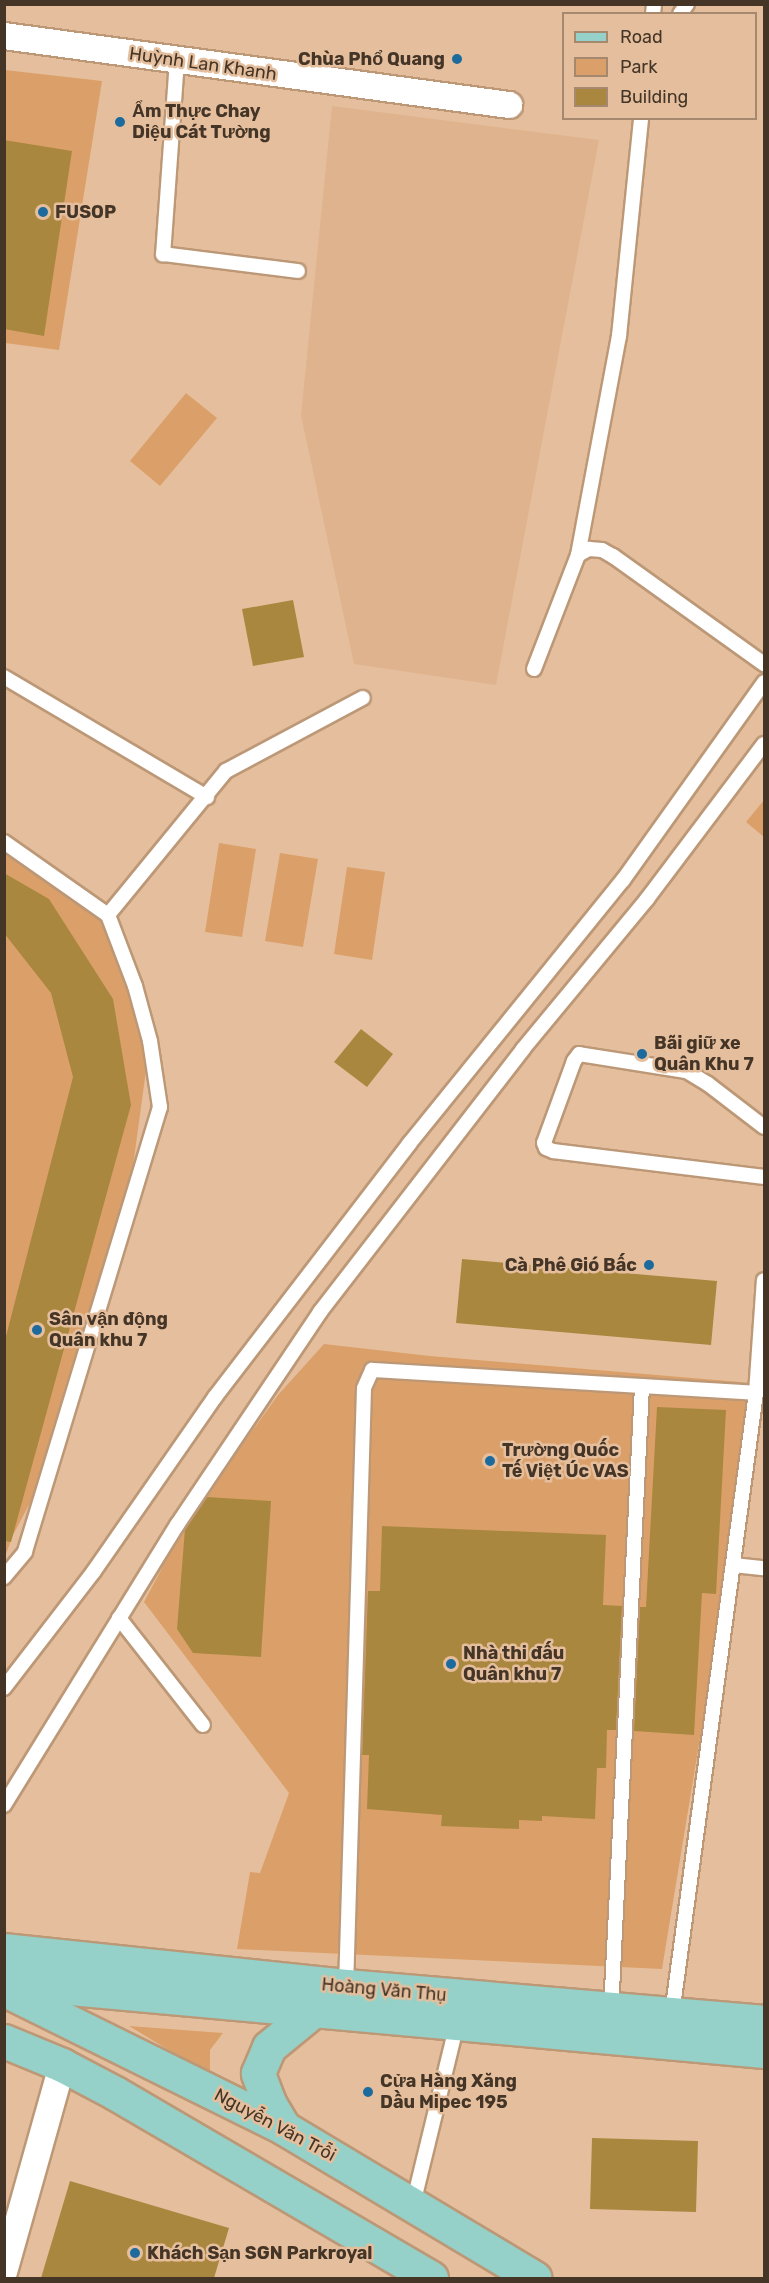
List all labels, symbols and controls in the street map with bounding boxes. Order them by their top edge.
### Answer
legend [562,12,757,120]
text: Road [620,26,663,48]
street label: Huỳnh Lan Khanh [128,43,278,85]
place label: Chùa Phổ Quang [298,48,445,70]
marker: Chùa Phổ Quang [450,52,464,66]
text: Park [620,56,657,78]
text: Building [620,86,688,108]
place label: Ẩm Thực Chay Diệu Cát Tường [132,101,271,144]
marker: Ẩm Thực Chay Diệu Cát Tường [113,115,127,129]
place label: FUSOP [55,201,116,223]
marker: FUSOP [36,205,50,219]
place label: Bãi giữ xe Quân Khu 7 [654,1033,754,1076]
marker: Bãi giữ xe Quân Khu 7 [635,1047,649,1061]
place label: Cà Phê Gió Bấc [505,1254,637,1276]
marker: Cà Phê Gió Bấc [642,1258,656,1272]
place label: Sân vận động Quân khu 7 [49,1309,168,1352]
marker: Sân vận động Quân khu 7 [30,1323,44,1337]
place label: Trường Quốc Tế Việt Úc VAS [502,1440,630,1482]
marker: Trường Quốc Tế Việt Úc VAS [483,1454,497,1468]
place label: Nhà thi đấu Quân khu 7 [463,1643,565,1686]
marker: Nhà thi đấu Quân khu 7 [444,1657,458,1671]
street label: Hoàng Văn Thụ [320,1974,448,2006]
place label: Cửa Hàng Xăng Dầu Mipec 195 [380,2071,517,2114]
street label: Nguyễn Văn Trỗi [210,2084,340,2166]
marker: Cửa Hàng Xăng Dầu Mipec 195 [361,2085,375,2099]
place label: Khách Sạn SGN Parkroyal [147,2242,373,2264]
marker: Khách Sạn SGN Parkroyal [128,2246,142,2260]

